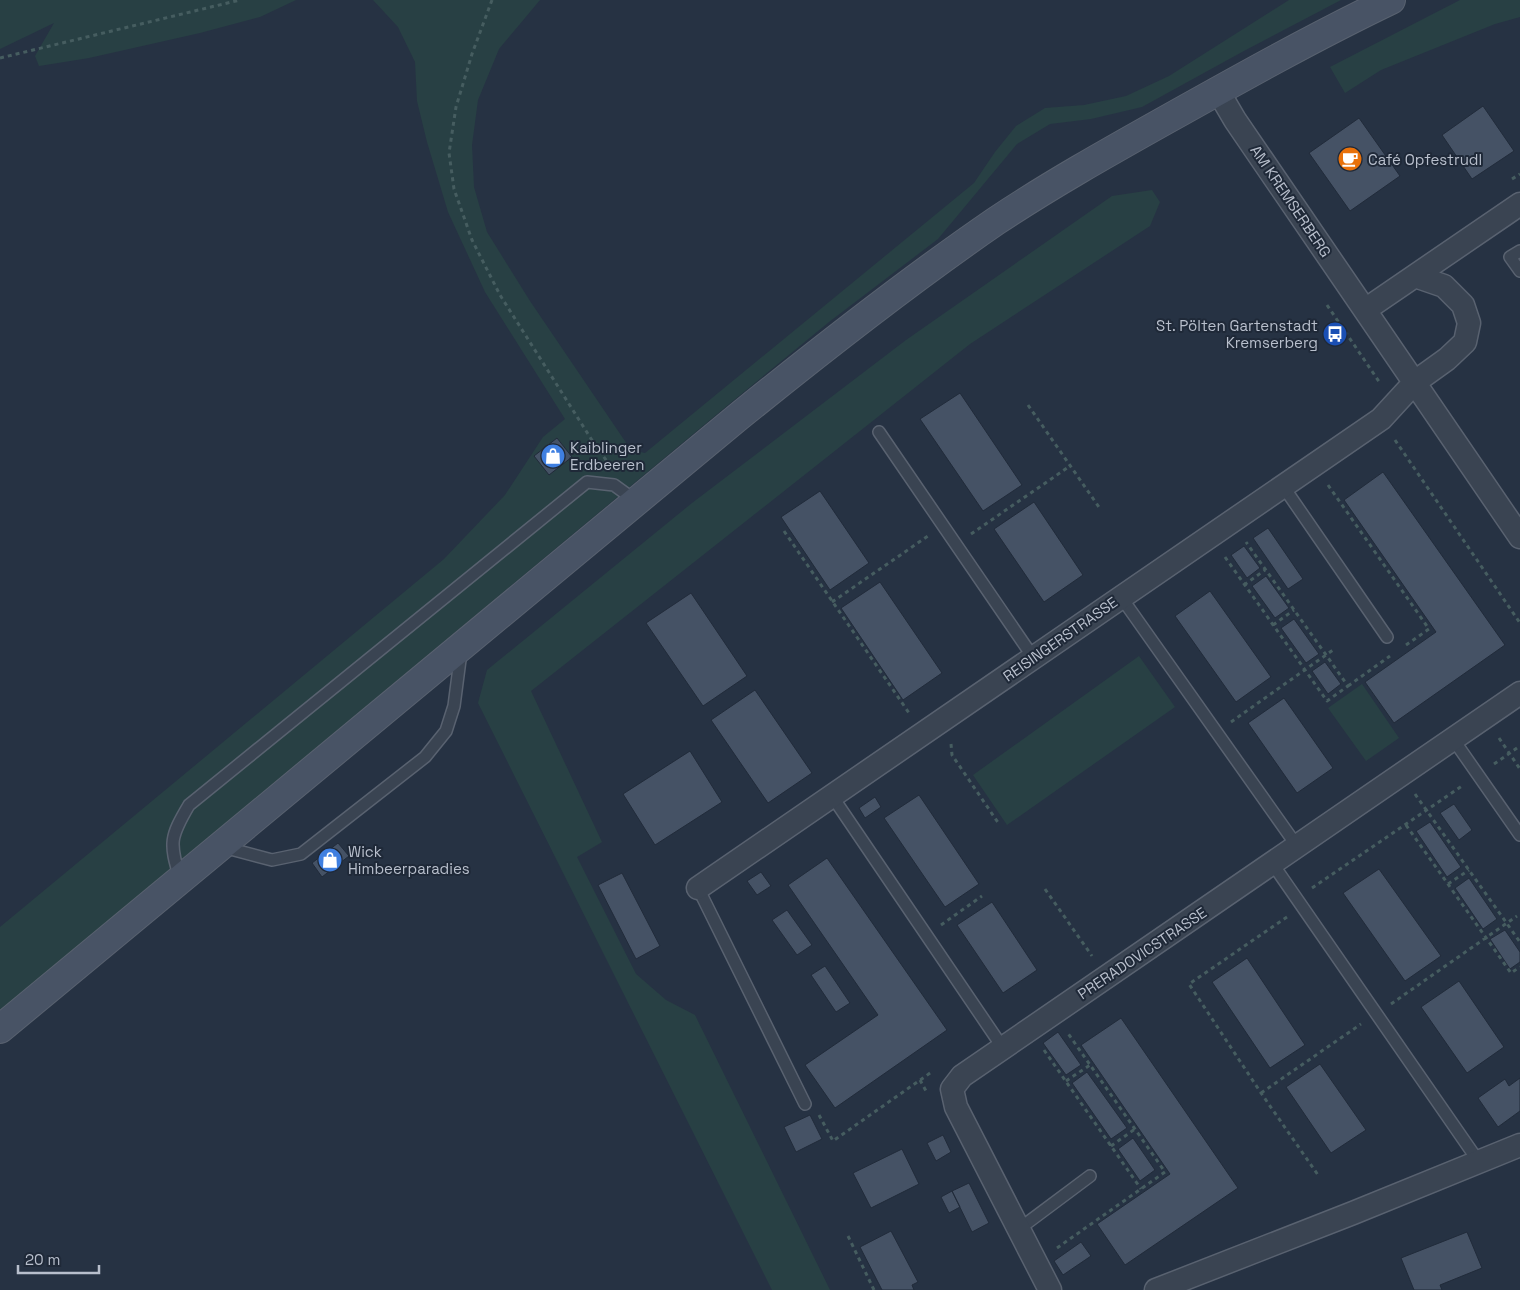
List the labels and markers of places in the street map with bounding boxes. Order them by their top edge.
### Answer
cafe icon: Café Opfestrudl [1337,146,1363,172]
place label: Café Opfestrudl [1368,150,1482,169]
place label: St. Pölten Gartenstadt Kremserberg [1156,316,1318,352]
bus stop icon: St. Pölten Gartenstadt Kremserberg [1322,321,1348,347]
place label: Kaiblinger Erdbeeren [570,438,644,474]
shop icon: Kaiblinger Erdbeeren [540,443,566,469]
place label: Wick Himbeerparadies [348,842,470,878]
shop icon: Wick Himbeerparadies [317,847,343,873]

